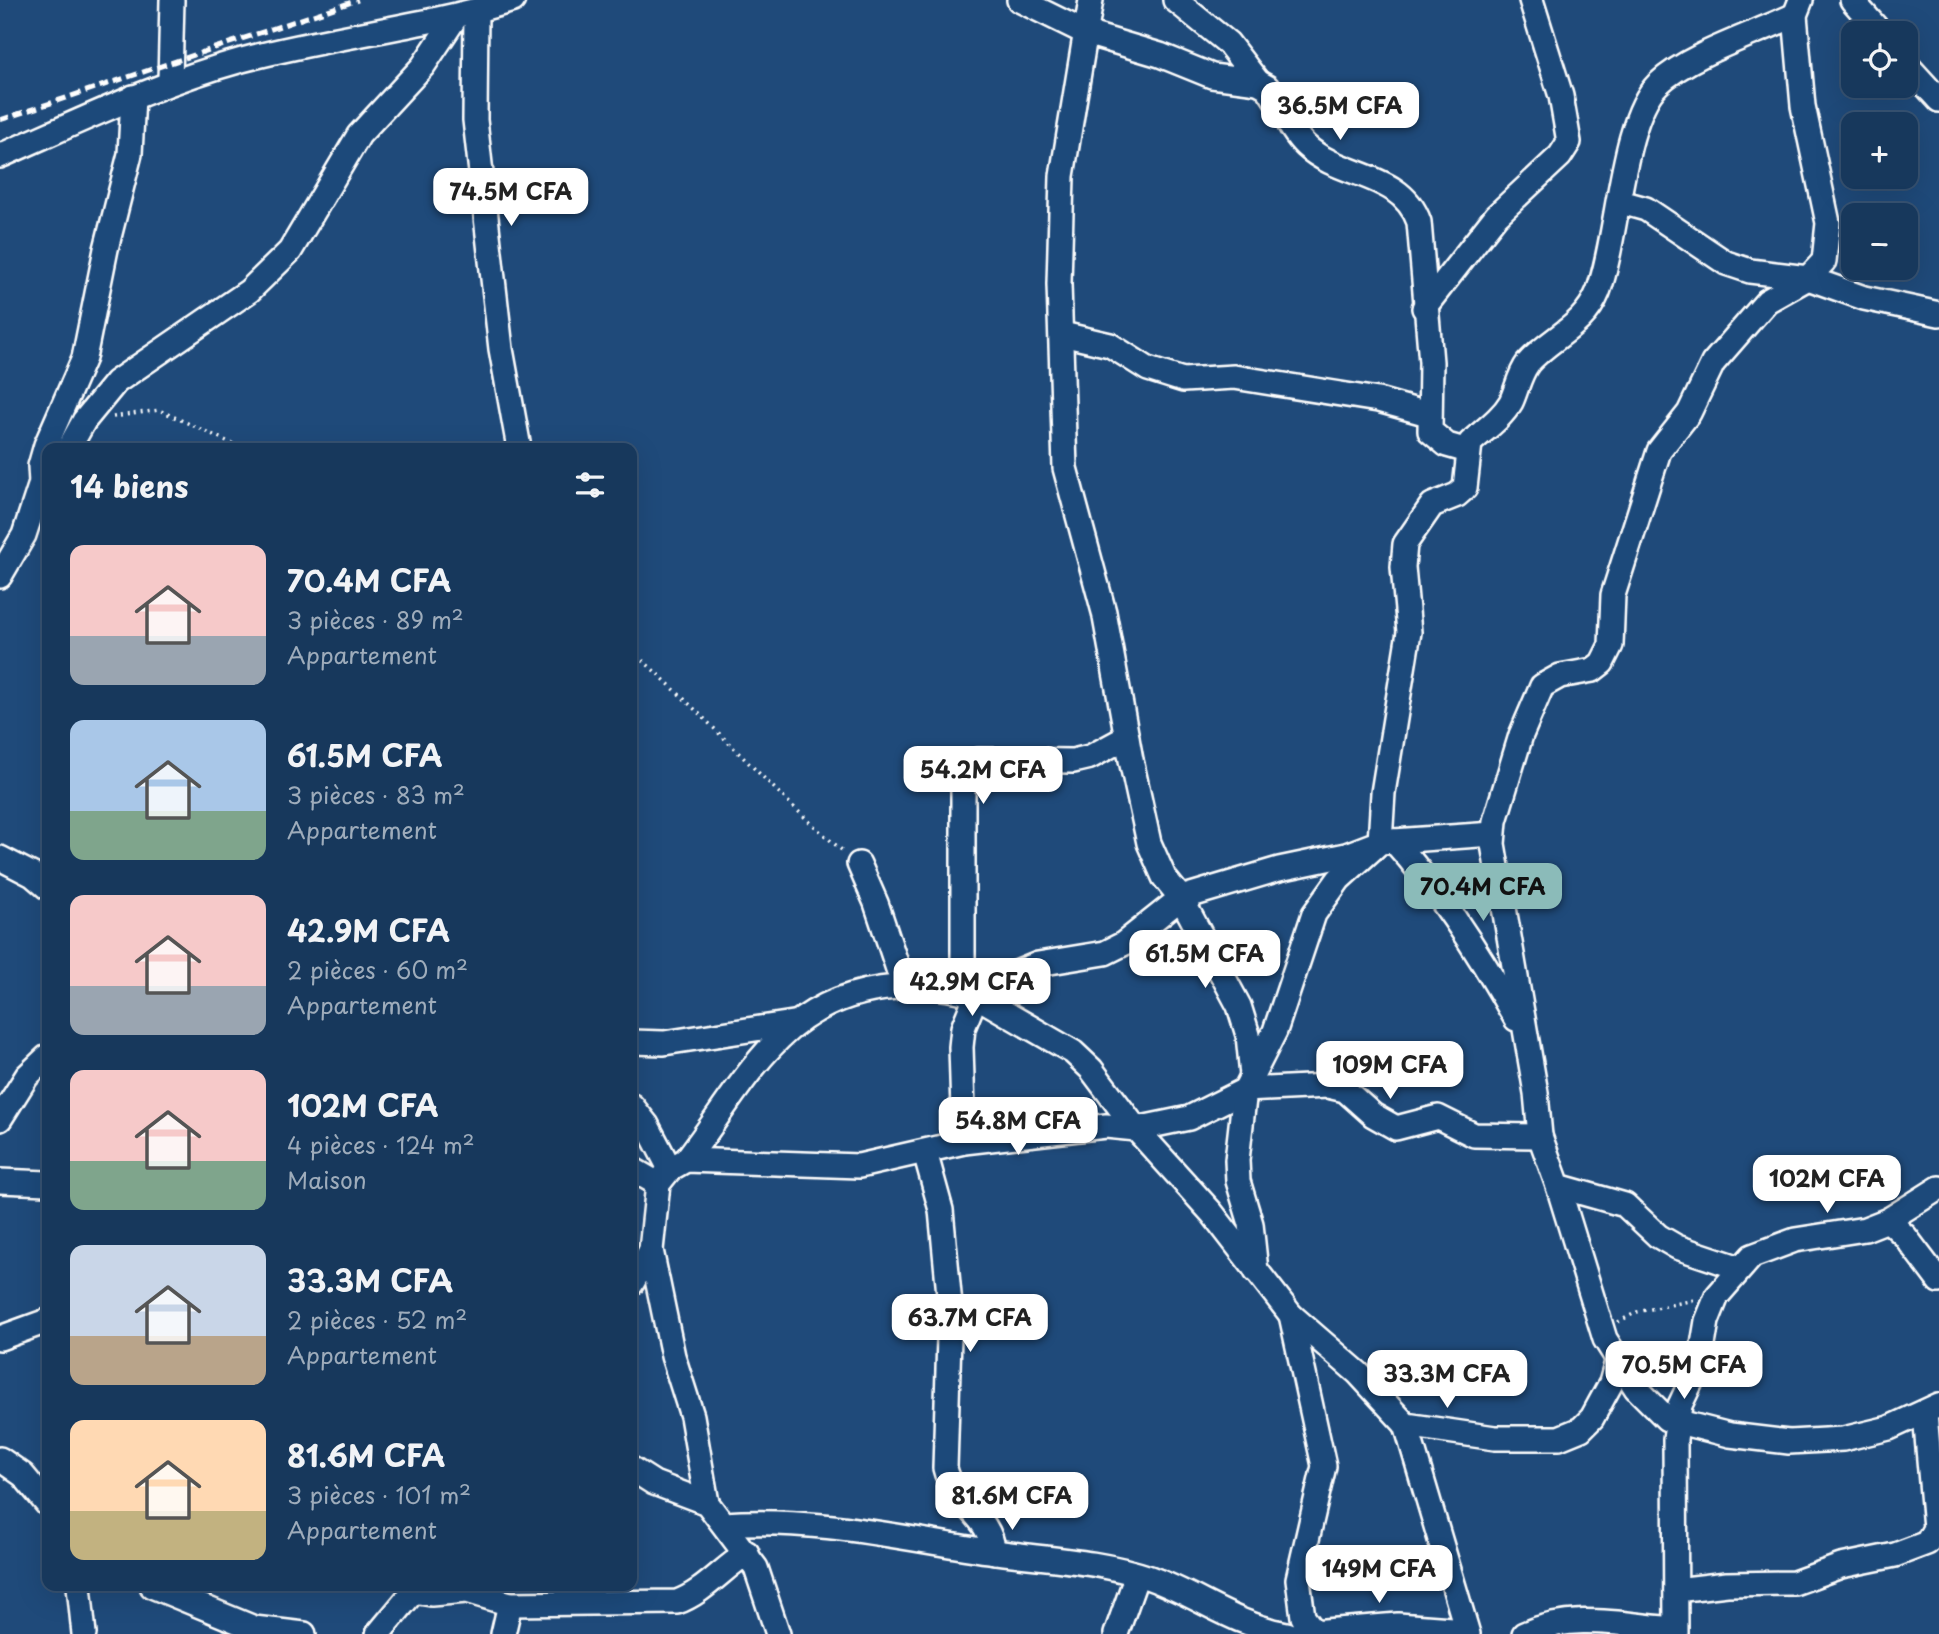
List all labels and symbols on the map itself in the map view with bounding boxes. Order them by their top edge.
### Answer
pin: 36.5M CFA [1260,82,1420,142]
pin: 74.5M CFA [431,168,591,228]
pin: 54.2M CFA [903,746,1063,806]
pin: 70.4M CFA [1403,864,1563,923]
pin: 61.5M CFA [1125,930,1285,990]
pin: 42.9M CFA [892,958,1052,1018]
pin: 109M CFA [1318,1042,1462,1101]
pin: 54.8M CFA [938,1098,1098,1157]
pin: 102M CFA [1755,1156,1899,1215]
pin: 63.7M CFA [890,1294,1050,1354]
pin: 70.5M CFA [1604,1342,1764,1401]
pin: 33.3M CFA [1367,1350,1527,1410]
pin: 81.6M CFA [932,1472,1092,1532]
pin: 149M CFA [1307,1546,1451,1605]

